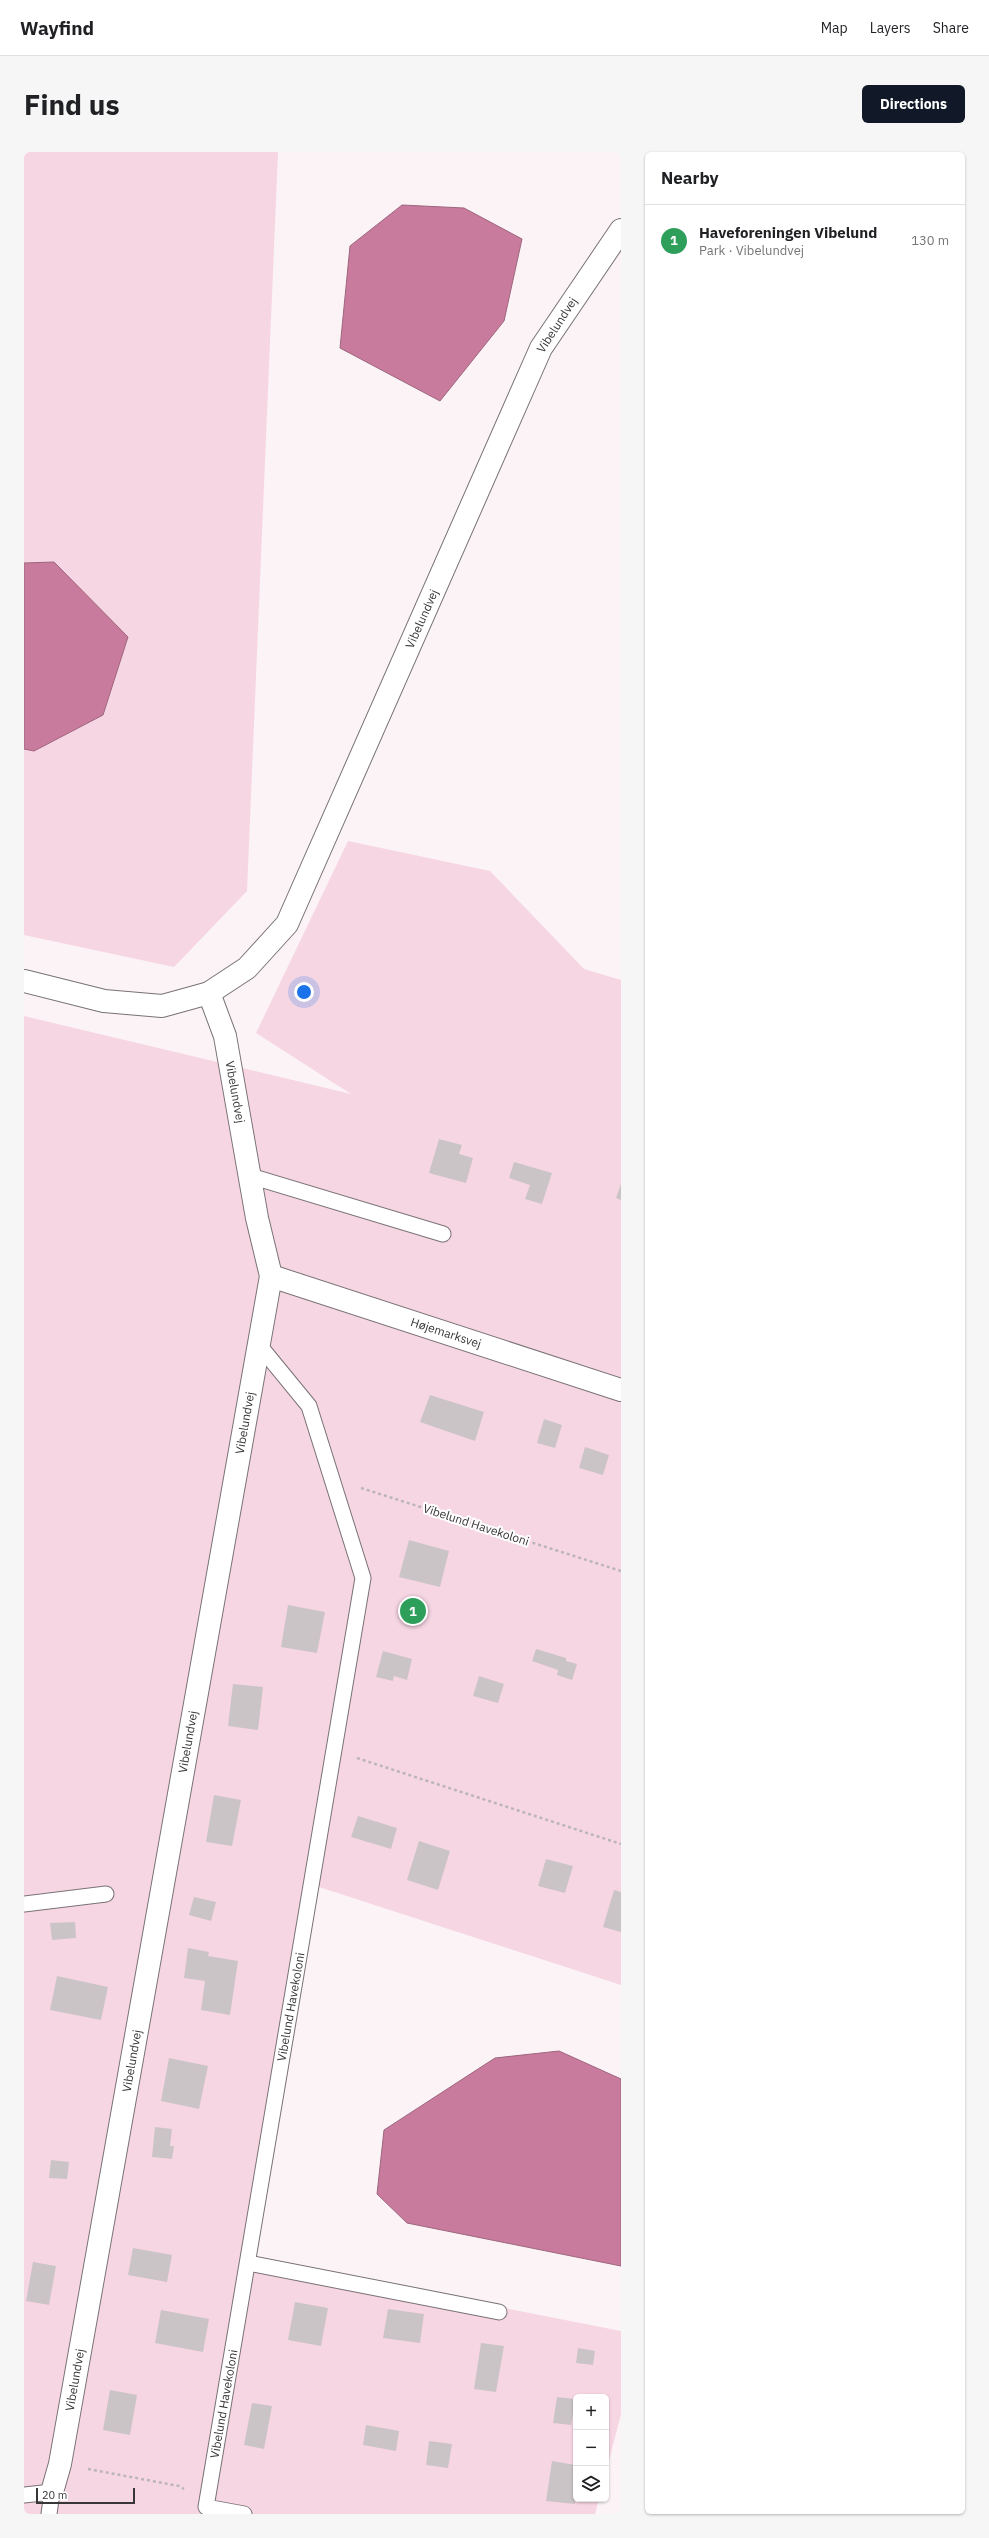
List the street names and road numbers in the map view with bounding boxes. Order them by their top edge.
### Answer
street label: Vibelundvej [533,294,580,355]
street label: Vibelundvej [402,587,441,651]
street label: Vibelundvej [223,1060,248,1124]
street label: Højemarksvej [409,1314,483,1351]
street label: Vibelundvej [232,1391,257,1455]
street label: Vibelund Havekoloni [421,1500,531,1549]
street label: Vibelundvej [175,1710,200,1774]
street label: Vibelund Havekoloni [274,1951,307,2063]
street label: Vibelundvej [119,2029,144,2093]
street label: Vibelundvej [62,2348,87,2412]
street label: Vibelund Havekoloni [207,2348,240,2460]

